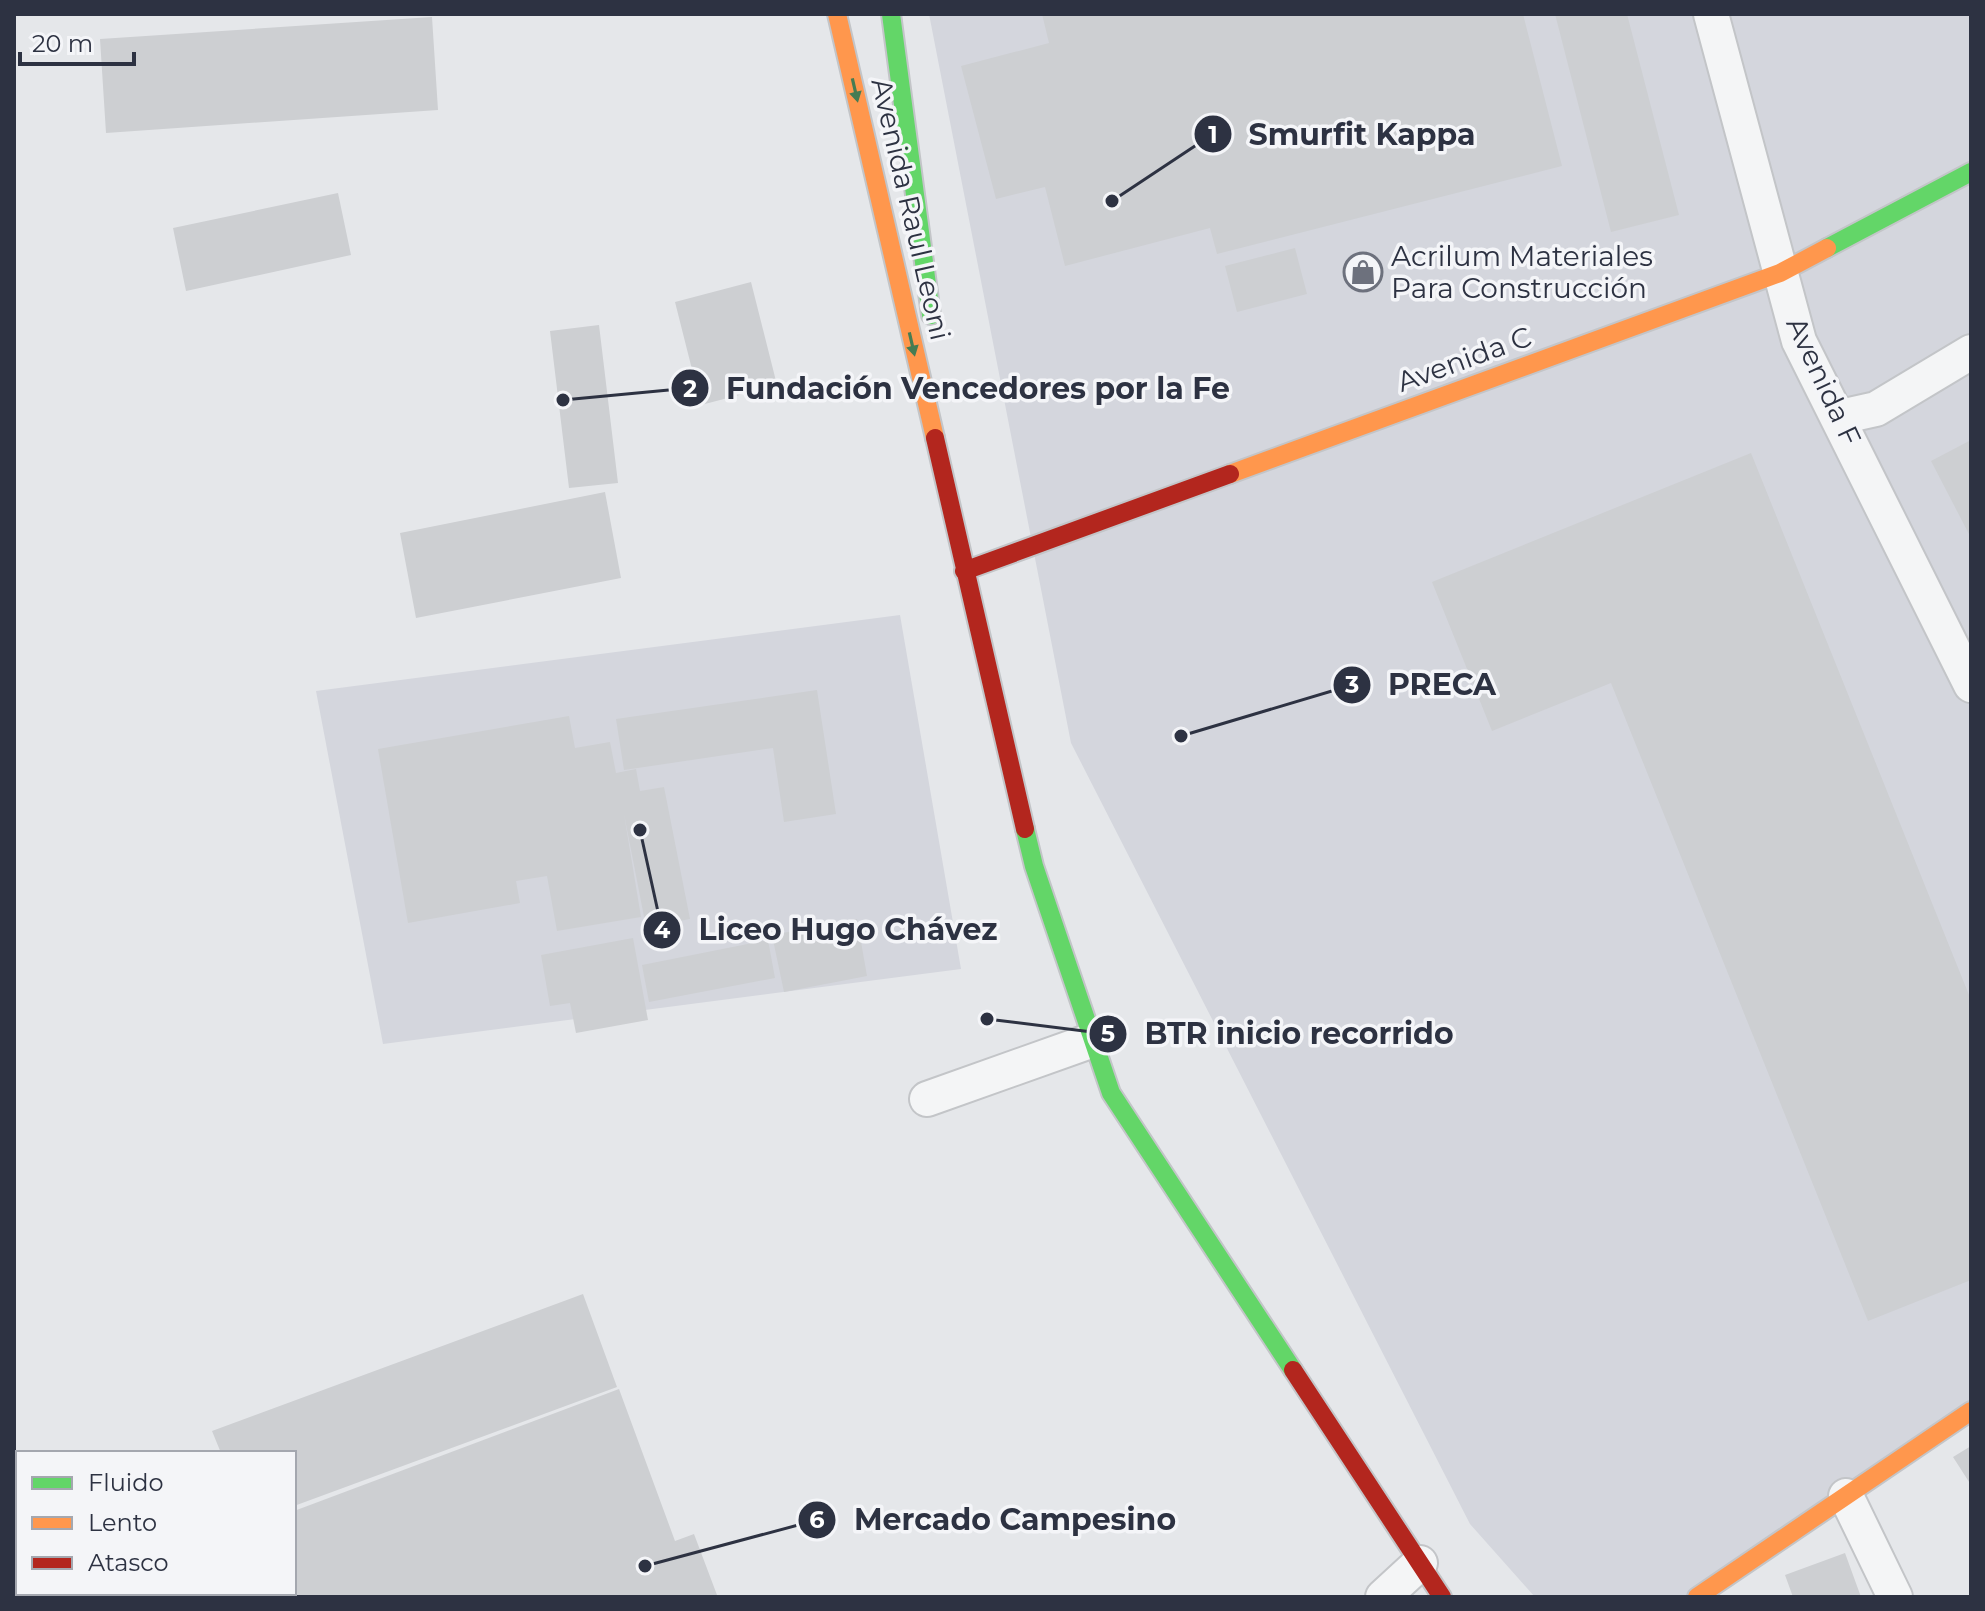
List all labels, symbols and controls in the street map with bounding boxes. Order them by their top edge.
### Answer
scale bar [20,16,134,66]
text: 20 m [32,29,93,58]
street label: Avenida Raul Leoni [864,75,958,343]
one-way arrow [849,78,862,103]
callout: Smurfit Kappa [1193,107,1492,161]
text: Smurfit Kappa [1249,116,1475,153]
text: 1 [1208,120,1218,149]
place label: Acrilum Materiales Para Construcción [1391,239,1653,305]
shop icon: Acrilum Materiales Para Construcción [1342,251,1384,293]
street label: Avenida F [1779,311,1869,451]
street label: Avenida C [1392,319,1536,399]
one-way arrow [907,331,919,356]
callout: Fundación Vencedores por la Fe [670,361,1246,415]
text: Fundación Vencedores por la Fe [726,370,1230,407]
text: 2 [683,374,697,403]
callout: PRECA [1332,658,1512,712]
text: PRECA [1388,666,1497,703]
text: 3 [1344,670,1359,699]
callout: Liceo Hugo Chávez [642,903,1013,957]
text: Liceo Hugo Chávez [699,911,997,948]
text: 4 [654,915,671,944]
callout: BTR inicio recorrido [1088,1007,1469,1061]
text: BTR inicio recorrido [1144,1015,1454,1052]
text: 5 [1101,1019,1115,1048]
legend [16,1451,296,1595]
text: Fluido [88,1468,164,1497]
callout: Mercado Campesino [797,1493,1192,1547]
text: Mercado Campesino [854,1501,1176,1538]
text: 6 [809,1505,825,1534]
text: Lento [88,1508,157,1537]
text: Atasco [88,1548,169,1577]

